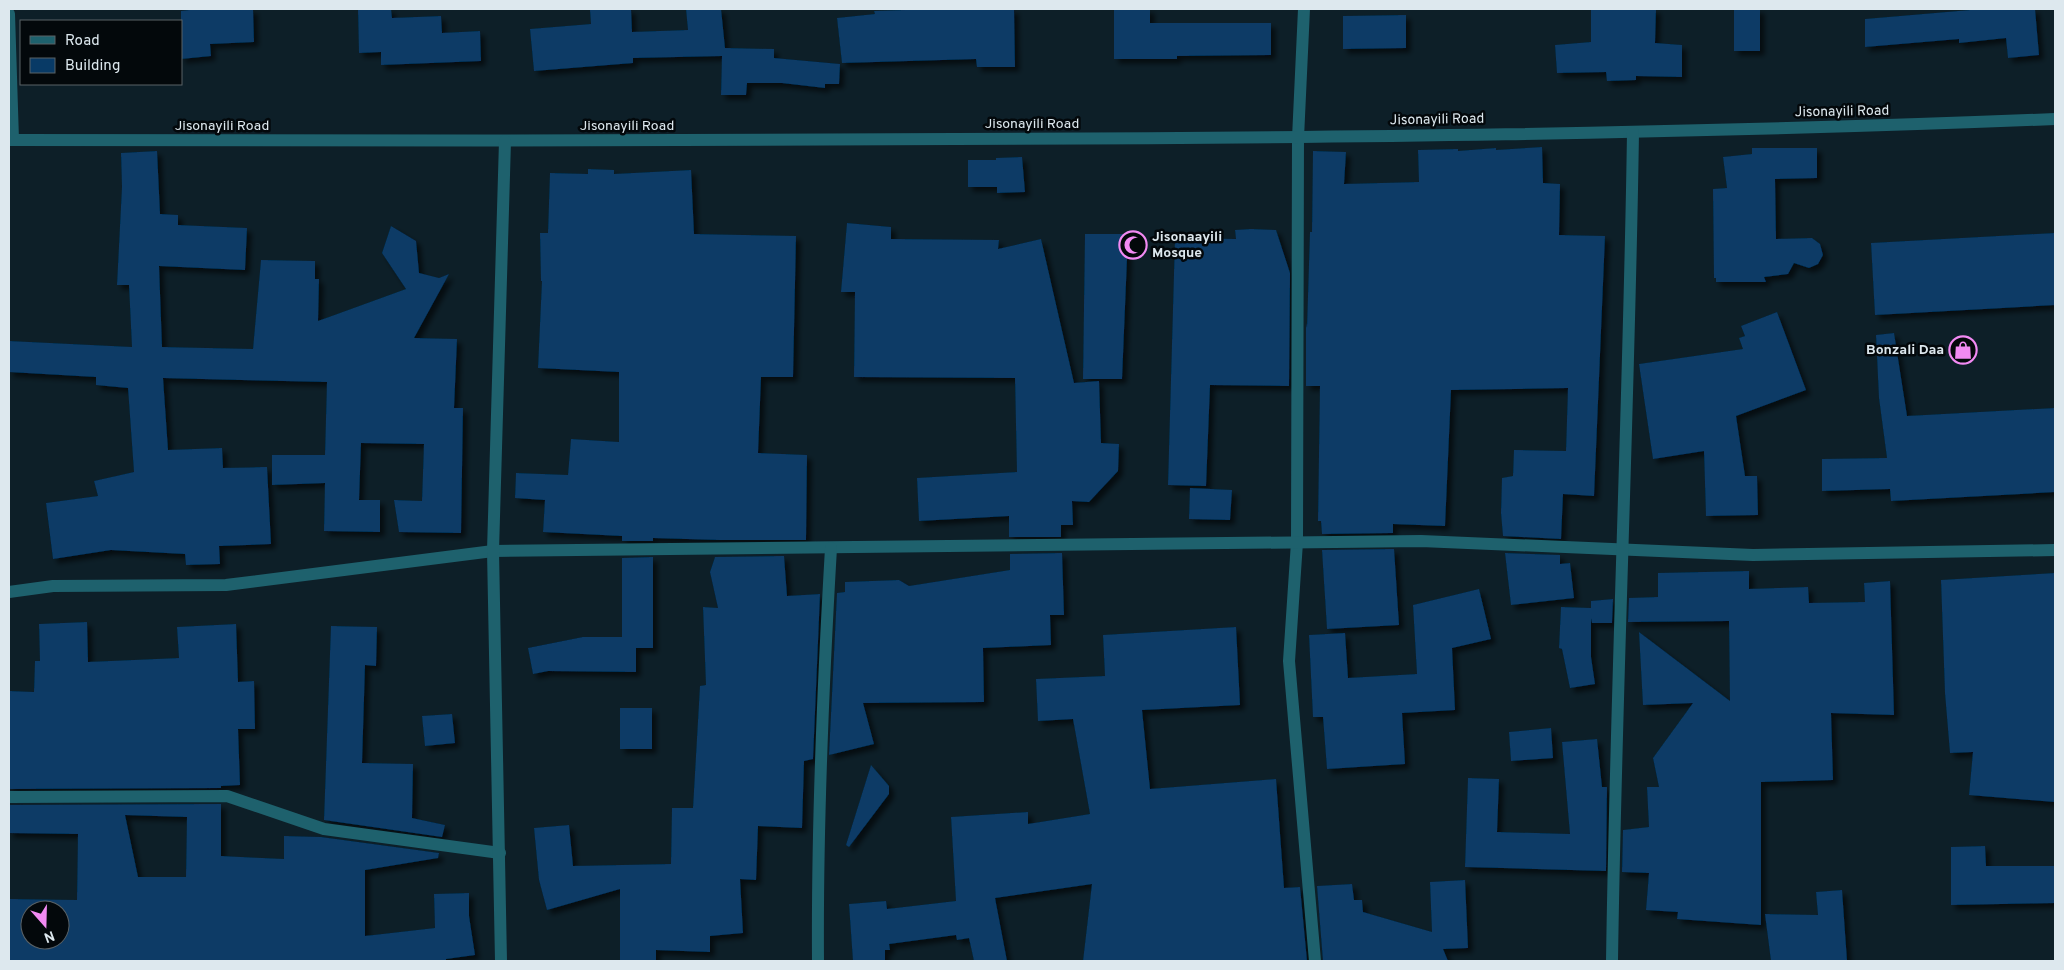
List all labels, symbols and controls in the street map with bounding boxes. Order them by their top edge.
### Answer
legend [20,20,182,85]
text: Road [65,32,100,51]
text: Building [65,57,120,76]
street label: Jisonayili Road [1795,103,1889,121]
street label: Jisonayili Road [1390,111,1484,129]
street label: Jisonayili Road [985,116,1079,133]
street label: Jisonayili Road [175,118,269,135]
street label: Jisonayili Road [580,118,674,135]
place label: Jisonaayili Mosque [1152,229,1222,262]
mosque icon: Jisonaayili Mosque [1118,230,1148,260]
shop icon: Bonzali Daa [1948,335,1978,365]
place label: Bonzali Daa [1866,342,1944,359]
north arrow [20,900,70,950]
text: N [41,926,57,946]

